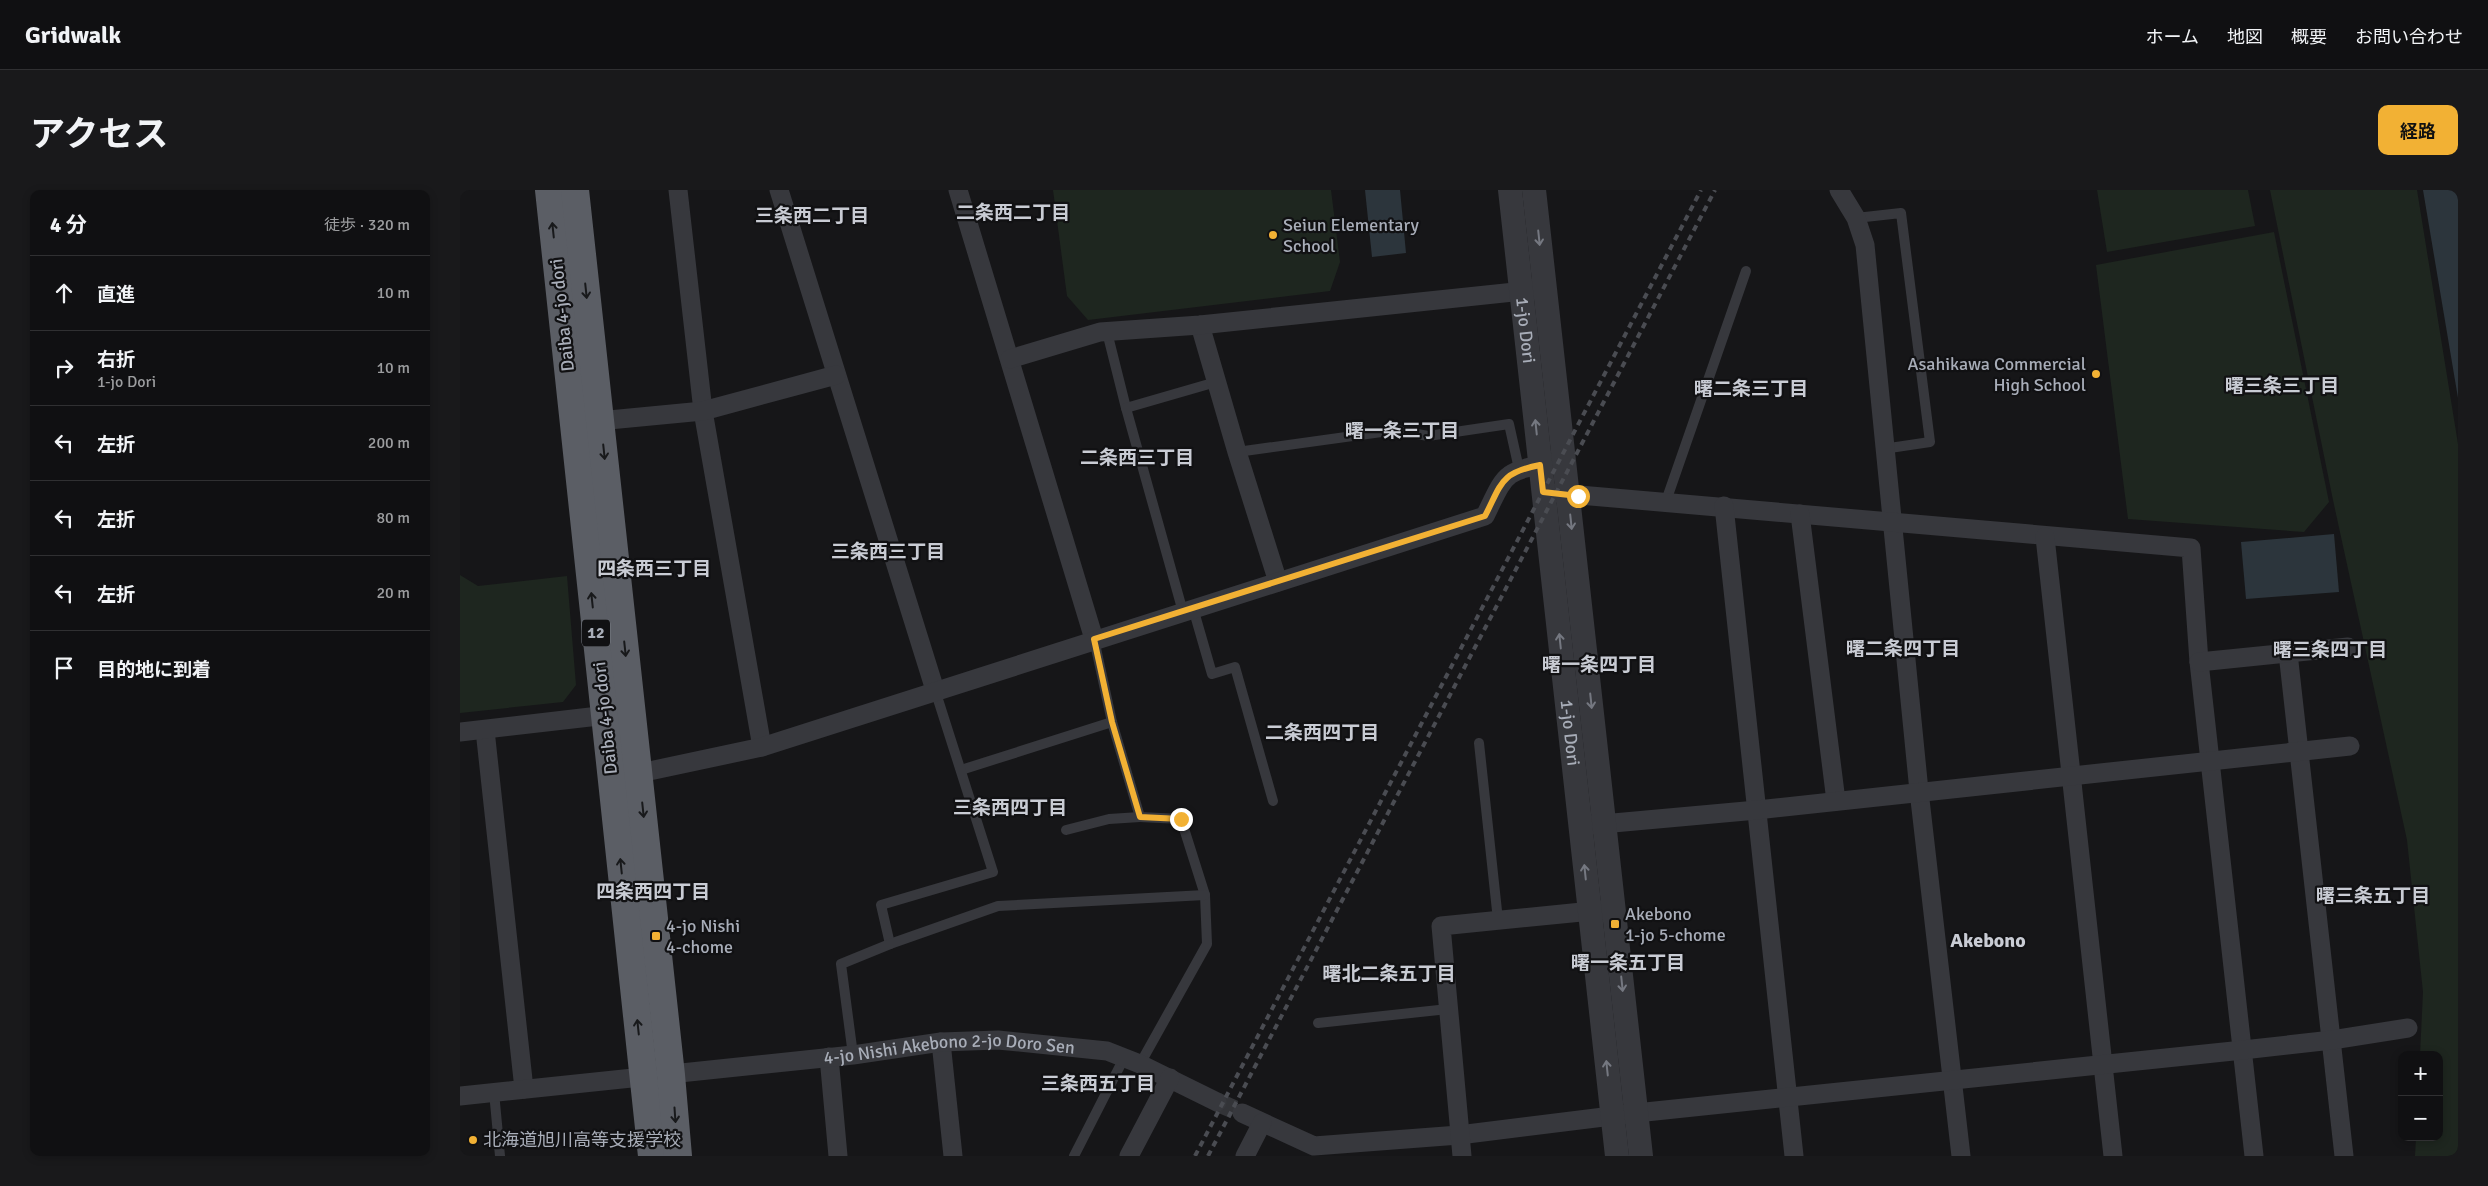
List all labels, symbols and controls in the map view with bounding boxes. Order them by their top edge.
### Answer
text: Gridwalk [25,20,121,50]
text: ホーム [2146,26,2199,48]
text: 地図 [2227,26,2263,48]
text: 概要 [2291,26,2327,48]
text: お問い合わせ [2355,26,2463,48]
button: 経路 [2378,105,2458,155]
text: アクセス [30,113,168,156]
district label: 二条西二丁目 [956,201,1070,225]
district label: 三条西二丁目 [755,204,869,228]
text: 4 分 [50,212,87,238]
place label: Seiun Elementary School [1283,214,1419,257]
text: 徒歩 · 320 m [324,215,410,235]
one-way arrow [548,222,558,238]
marker: Seiun Elementary School [1267,229,1279,241]
one-way arrow [1534,230,1544,246]
street label: Daiba 4-jo dori [545,258,579,372]
icon: ahead [50,279,78,307]
one-way arrow [581,282,591,298]
text: 直進 [97,283,135,307]
text: 10 m [376,283,410,303]
street label: 1-jo Dori [1511,296,1540,364]
text: 右折 [97,348,135,372]
place label: Asahikawa Commercial High School [1907,353,2086,396]
icon: right [50,354,78,382]
text: 10 m [376,358,410,378]
marker: Asahikawa Commercial High School [2090,368,2102,380]
text: 1-jo Dori [97,372,156,392]
district label: 曙三条三丁目 [2225,374,2339,398]
district label: 曙二条三丁目 [1694,377,1808,401]
district label: 曙一条三丁目 [1345,419,1459,443]
one-way arrow [1531,419,1541,435]
icon: left [50,429,78,457]
text: 左折 [97,433,135,457]
text: 200 m [368,433,410,453]
one-way arrow [599,444,609,460]
district label: 二条西三丁目 [1080,446,1194,470]
route start [1567,485,1590,508]
icon: left [50,504,78,532]
text: 左折 [97,508,135,532]
text: 80 m [376,508,410,528]
one-way arrow [1566,513,1576,529]
district label: 三条西三丁目 [831,540,945,564]
district label: 四条西三丁目 [597,557,711,581]
icon: left [50,579,78,607]
text: 左折 [97,583,135,607]
text: 20 m [376,583,410,603]
one-way arrow [587,592,597,608]
road number: 12 [582,619,610,646]
one-way arrow [1555,633,1565,649]
district label: 曙二条四丁目 [1846,637,1960,661]
district label: 曙三条四丁目 [2273,638,2387,662]
one-way arrow [620,640,630,656]
district label: 曙一条四丁目 [1542,653,1656,677]
icon: arrive [50,654,78,682]
text: 目的地に到着 [97,658,211,682]
street label: Daiba 4-jo dori [588,661,622,775]
one-way arrow [1586,692,1595,708]
street label: 1-jo Dori [1556,698,1585,767]
district label: 二条西四丁目 [1265,721,1379,745]
district label: 三条西四丁目 [953,796,1067,820]
one-way arrow [638,802,647,818]
route end [1170,808,1193,831]
one-way arrow [616,858,626,874]
one-way arrow [1580,864,1590,880]
district label: 四条西四丁目 [596,880,710,904]
district label: 曙三条五丁目 [2316,884,2430,908]
place label: Akebono 1-jo 5-chome [1625,903,1726,946]
place label: 4-jo Nishi 4-chome [666,915,740,958]
marker: Akebono 1-jo 5-chome [1609,918,1621,930]
district label: Akebono [1950,928,2026,953]
marker: 4-jo Nishi 4-chome [650,930,662,942]
district label: 曙一条五丁目 [1571,951,1685,975]
district label: 曙北二条五丁目 [1322,962,1456,986]
one-way arrow [1617,976,1627,992]
one-way arrow [633,1020,643,1036]
street label: 4-jo Nishi Akebono 2-jo Doro Sen [822,1029,1076,1069]
map controls [2398,1051,2443,1141]
button: + [2398,1051,2443,1096]
one-way arrow [1602,1060,1612,1076]
district label: 三条西五丁目 [1041,1072,1155,1096]
button: − [2398,1096,2443,1141]
one-way arrow [670,1107,680,1123]
place label: 北海道旭川高等支援学校 [483,1129,681,1151]
marker: 北海道旭川高等支援学校 [467,1134,479,1146]

